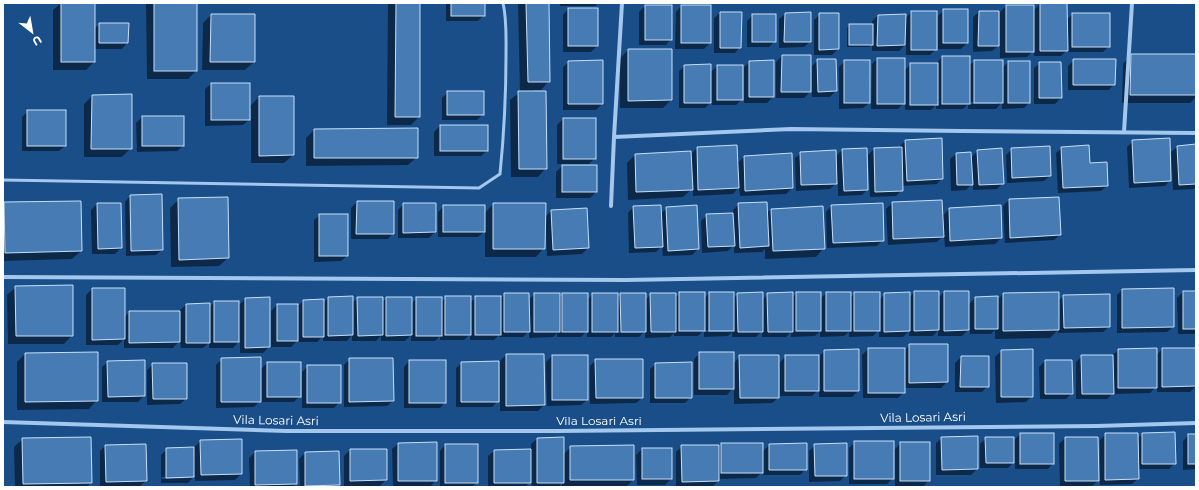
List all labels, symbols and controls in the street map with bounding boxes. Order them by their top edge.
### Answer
north arrow [12,12,52,52]
text: U [30,32,44,49]
street label: Vila Losari Asri [880,409,966,425]
street label: Vila Losari Asri [233,412,319,428]
street label: Vila Losari Asri [556,413,642,428]

